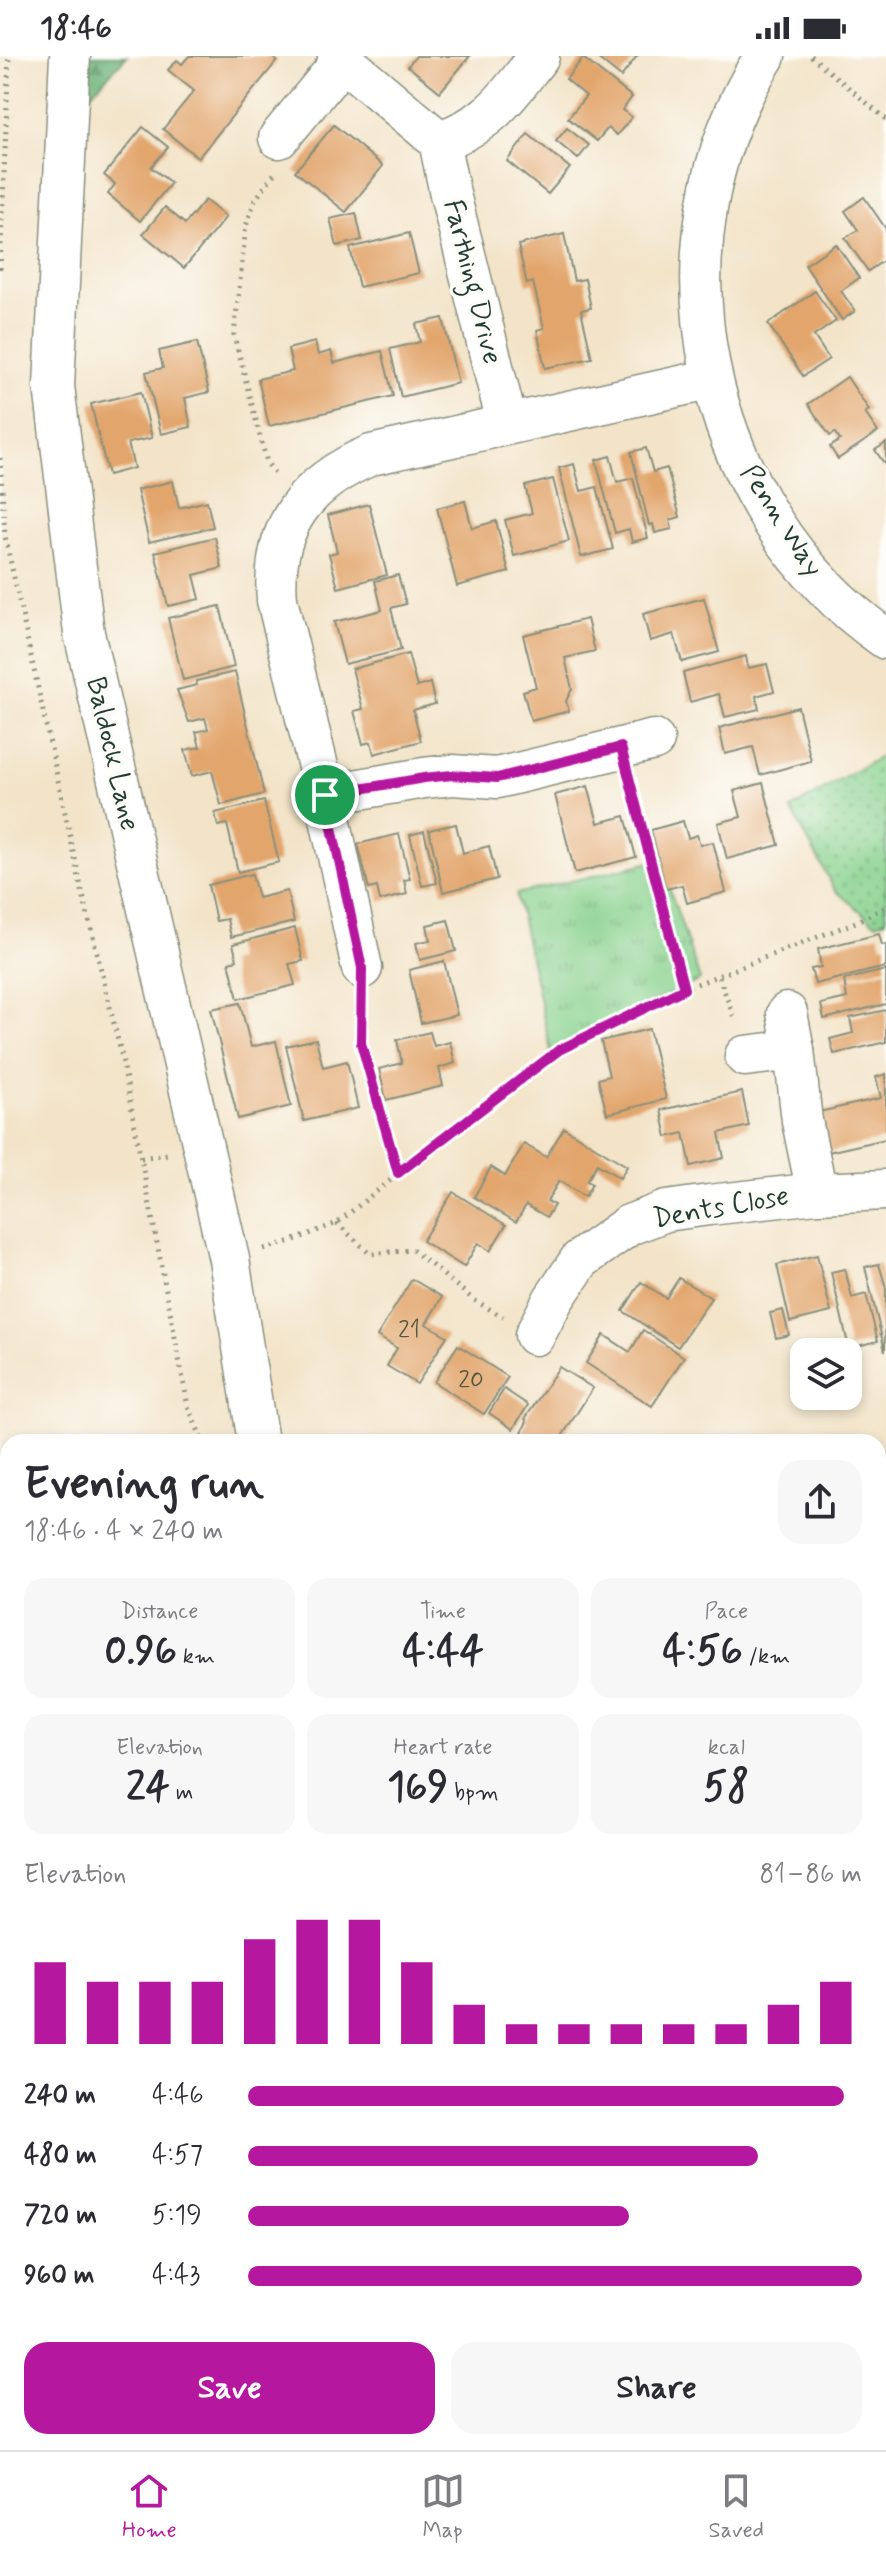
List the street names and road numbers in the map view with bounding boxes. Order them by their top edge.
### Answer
street label: Farthing Drive [431,196,510,369]
street label: Penn Way [731,458,831,584]
street label: Baldock Lane [76,673,148,835]
street label: Dents Close [650,1178,792,1238]

